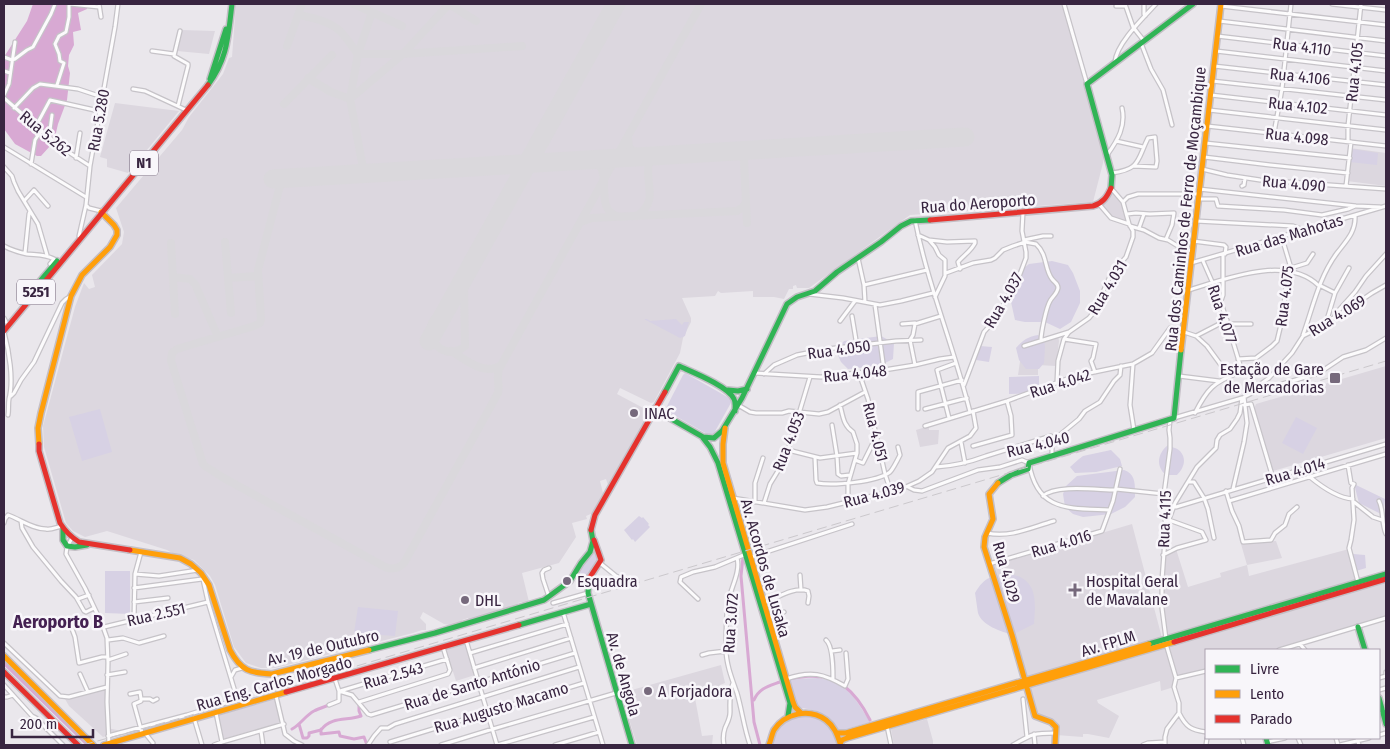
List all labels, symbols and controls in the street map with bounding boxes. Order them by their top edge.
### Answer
street label: Rua 4.110 [1272,33,1332,60]
street label: Rua 4.105 [1342,41,1367,103]
street label: Rua 4.106 [1269,64,1331,89]
street label: Rua dos Caminhos de Ferro de Moçambique [1161,66,1210,352]
street label: Rua 5.280 [84,88,113,153]
street label: Rua 4.102 [1267,93,1329,118]
street label: Rua 5.262 [16,107,75,160]
street label: Rua 4.098 [1264,124,1330,149]
road number: N1 [130,150,158,176]
street label: Rua 4.090 [1261,171,1327,196]
street label: Rua do Aeroporto [920,190,1036,217]
street label: Rua das Mahotas [1233,210,1345,261]
street label: Rua 4.031 [1084,256,1131,318]
street label: Rua 4.075 [1271,264,1298,328]
street label: Rua 4.037 [980,268,1027,332]
road number: 5251 [17,280,55,304]
street label: Rua 4.077 [1204,282,1242,346]
street label: Rua 4.069 [1305,290,1369,340]
street label: Rua 4.050 [806,336,872,363]
place label: Estação de Gare de Mercadorias [1220,360,1324,397]
street label: Rua 4.048 [822,361,888,386]
street label: Rua 4.042 [1027,365,1093,402]
marker: Estação de Gare de Mercadorias [1328,371,1342,385]
street label: Rua 4.051 [859,400,892,464]
place label: INAC [644,404,674,423]
marker: INAC [628,407,640,419]
street label: Rua 4.053 [768,409,809,474]
street label: Rua 4.040 [1005,428,1071,461]
street label: Rua 4.014 [1263,453,1328,490]
street label: Rua 4.039 [841,477,907,512]
street label: Rua 4.115 [1154,490,1175,548]
street label: Av. Acordos de Lusaka [737,497,794,640]
street label: Rua 4.016 [1029,525,1094,562]
street label: Rua 4.029 [989,539,1024,605]
place label: Esquadra [577,572,638,591]
place label: Hospital Geral de Mavalane [1086,572,1178,609]
marker: Esquadra [561,575,573,587]
marker: Hospital Geral de Mavalane [1068,583,1082,597]
place label: DHL [475,591,501,610]
street label: Rua 3.072 [719,592,742,654]
marker: DHL [459,594,471,606]
street label: Rua 2.551 [125,599,187,630]
district label: Aeroporto B [12,611,103,633]
street label: Av. 19 de Outubro [265,625,381,670]
street label: Av. FPLM [1079,626,1138,661]
street label: Av. de Angola [602,630,645,719]
legend [1205,649,1380,739]
street label: Rua Eng. Carlos Morgado [194,652,354,715]
street label: Rua de Santo António [402,655,543,714]
street label: Rua 2.543 [361,658,425,693]
text: Livre [1250,660,1279,678]
street label: Rua Augusto Macamo [432,678,571,737]
place label: A Forjadora [658,682,732,701]
marker: A Forjadora [642,685,654,697]
text: Lento [1250,685,1284,703]
scale bar [12,706,94,738]
text: Parado [1250,710,1293,728]
text: 200 m [20,715,57,733]

